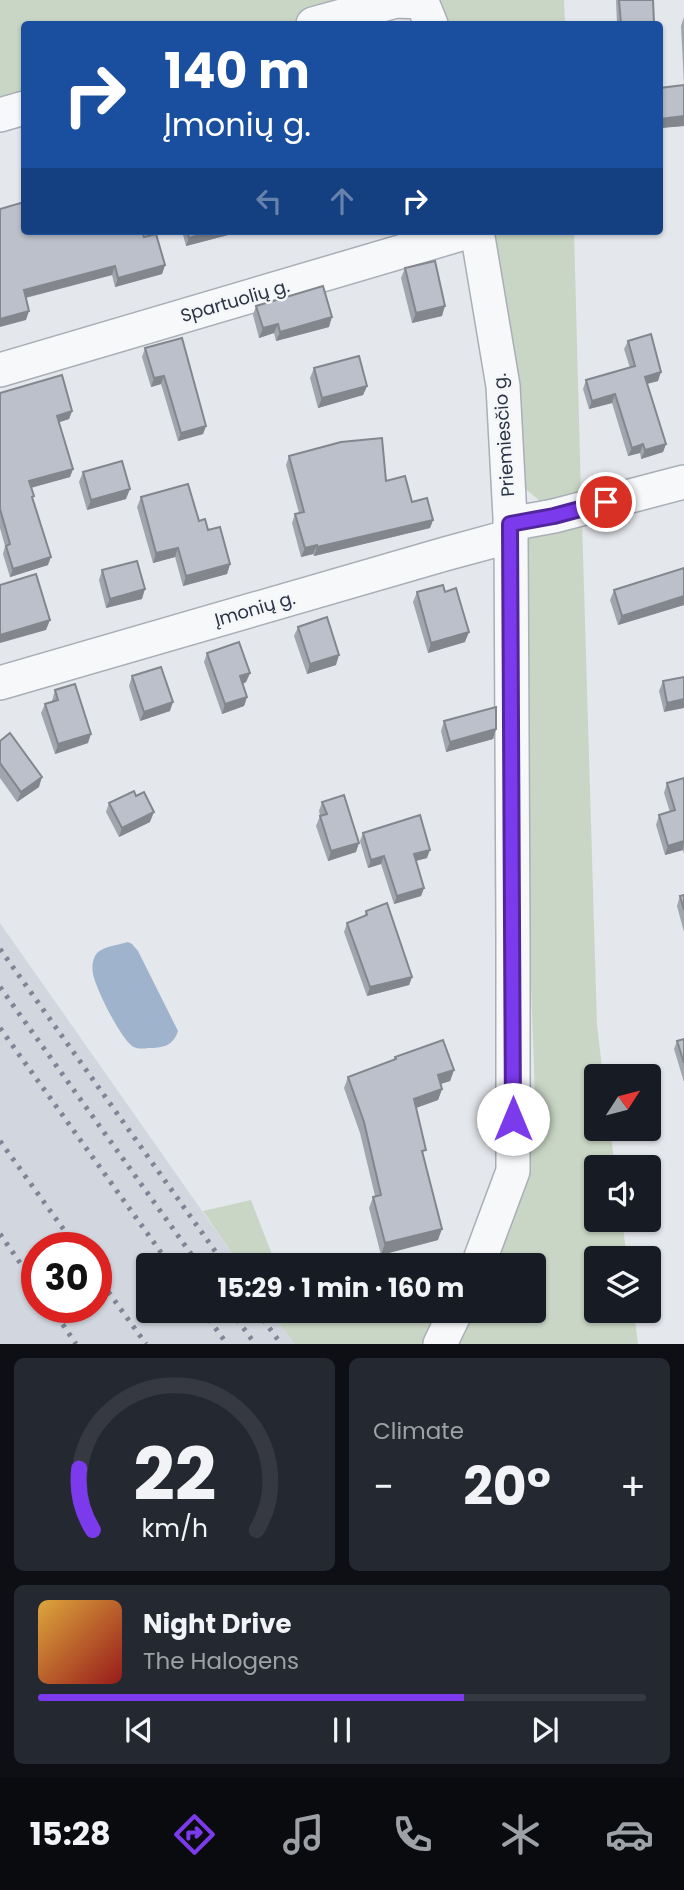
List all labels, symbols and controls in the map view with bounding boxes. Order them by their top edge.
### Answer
text: 140 m [164,37,310,105]
icon: right [49,49,140,140]
text: Įmonių g. [164,102,311,147]
icon: left [250,182,288,220]
icon: ahead [323,182,361,220]
icon: right [396,182,434,220]
street label: Spartuolių g. [177,273,292,328]
street label: Priemiesčio g. [487,372,520,498]
pin [576,472,636,532]
icon: arrive [587,483,625,521]
street label: Įmonių g. [211,585,298,632]
north arrow [584,1064,662,1141]
map controls [584,1064,661,1323]
position arrow [476,1082,550,1156]
button: sound [584,1155,661,1232]
speed limit sign: 30 [21,1232,112,1323]
button: layers [584,1246,661,1323]
text: 15:29 · 1 min · 160 m [218,1270,464,1306]
text: Climate [373,1415,464,1447]
text: 22 [133,1425,216,1526]
text: 20° [463,1450,551,1523]
text: − [373,1460,394,1513]
text: + [620,1460,646,1513]
text: km/h [141,1511,208,1546]
text: Night Drive [143,1606,291,1642]
text: The Halogens [143,1645,299,1677]
icon: previous [120,1711,158,1749]
icon: pause [323,1711,361,1749]
icon: next [526,1711,564,1749]
icon: directions [170,1810,219,1859]
icon: music [279,1810,328,1859]
icon: phone [388,1810,437,1859]
icon: climate [496,1810,545,1859]
icon: car [605,1810,654,1859]
text: 15:28 [30,1811,111,1856]

